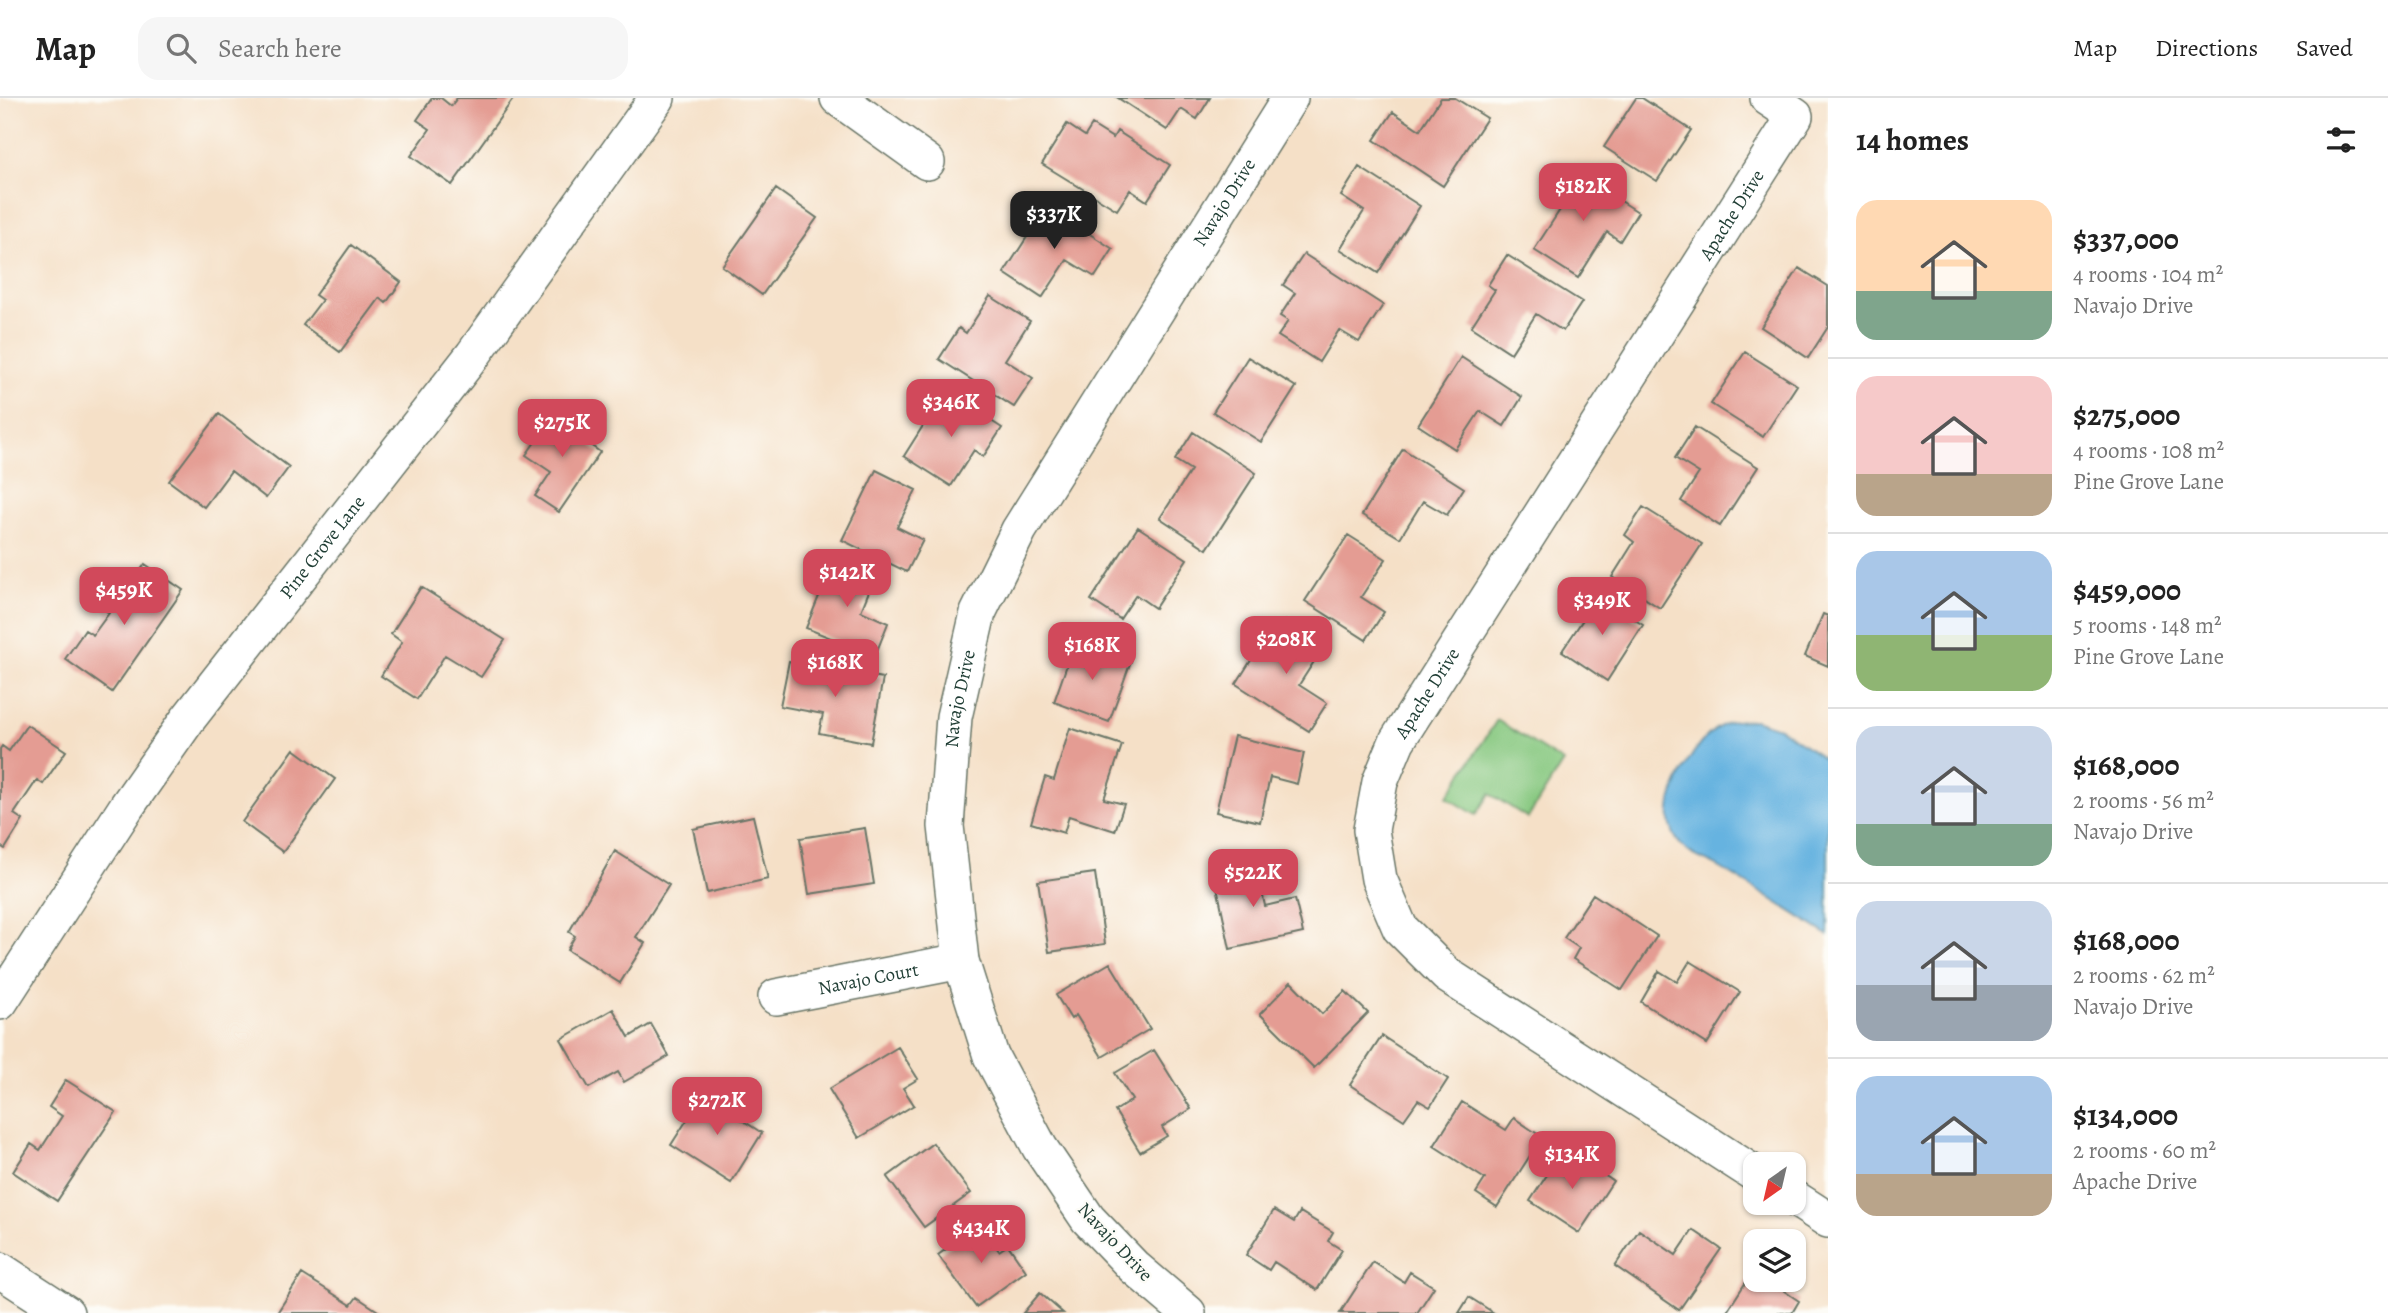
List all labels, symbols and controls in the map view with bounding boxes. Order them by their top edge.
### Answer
search box [138,17,628,80]
text: Map [35,26,96,71]
icon: search [162,29,200,67]
text: Search here [218,31,342,66]
text: Map [2073,32,2117,64]
text: Directions [2155,32,2258,64]
text: Saved [2296,32,2353,64]
text: 14 homes [1856,120,1969,160]
icon: filters [2322,121,2360,159]
street label: Navajo Drive [1187,153,1262,252]
pin: $182K [1534,164,1632,223]
street label: Apache Drive [1693,165,1771,266]
text: $182K [1555,170,1611,201]
pin: $337K [1005,192,1103,251]
text: $337K [1026,198,1082,229]
text: $337,000 [2073,219,2179,259]
icon: home [1912,228,1996,312]
text: 4 rooms · 104 m² [2073,259,2223,290]
text: Navajo Drive [2073,290,2193,321]
pin: $346K [902,380,1000,439]
text: $346K [922,386,980,417]
text: $275,000 [2073,395,2180,435]
pin: $275K [513,400,611,459]
icon: home [1912,404,1996,488]
text: $275K [534,406,590,437]
text: 4 rooms · 108 m² [2073,435,2224,466]
text: Pine Grove Lane [2073,466,2224,497]
street label: Pine Grove Lane [274,490,371,604]
pin: $142K [798,550,896,609]
text: $142K [819,556,875,587]
pin: $459K [75,568,173,627]
text: $459,000 [2073,570,2181,610]
text: $459K [95,574,153,605]
pin: $349K [1553,578,1651,637]
icon: home [1912,579,1996,663]
text: $349K [1573,584,1631,615]
text: 5 rooms · 148 m² [2073,610,2222,641]
pin: $208K [1237,616,1335,676]
pin: $168K [1043,622,1141,682]
text: $208K [1256,623,1316,654]
text: $168K [1064,629,1120,660]
pin: $168K [786,640,884,699]
text: Pine Grove Lane [2073,641,2224,672]
street label: Apache Drive [1388,643,1466,744]
text: $168K [807,646,863,677]
street label: Navajo Drive [939,647,982,749]
text: $168,000 [2073,745,2179,785]
icon: home [1912,754,1996,838]
text: 2 rooms · 56 m² [2073,785,2214,816]
text: Navajo Drive [2073,816,2193,847]
pin: $522K [1204,850,1302,909]
text: $522K [1224,856,1282,887]
text: $168,000 [2073,920,2179,960]
icon: home [1912,929,1996,1013]
street label: Navajo Court [816,957,921,1002]
text: 2 rooms · 62 m² [2073,960,2215,991]
text: Navajo Drive [2073,991,2193,1022]
pin: $272K [668,1077,766,1137]
text: $272K [688,1084,746,1115]
text: $134,000 [2073,1095,2178,1135]
icon: home [1912,1104,1996,1188]
pin: $134K [1523,1132,1621,1191]
text: 2 rooms · 60 m² [2073,1135,2216,1166]
text: $134K [1545,1138,1599,1169]
north arrow [1743,1152,1806,1214]
map controls [1743,1152,1806,1292]
text: Apache Drive [2073,1166,2197,1197]
street label: Navajo Drive [1072,1197,1158,1287]
pin: $434K [932,1206,1030,1265]
text: $434K [952,1212,1010,1243]
button: layers [1743,1229,1806,1292]

